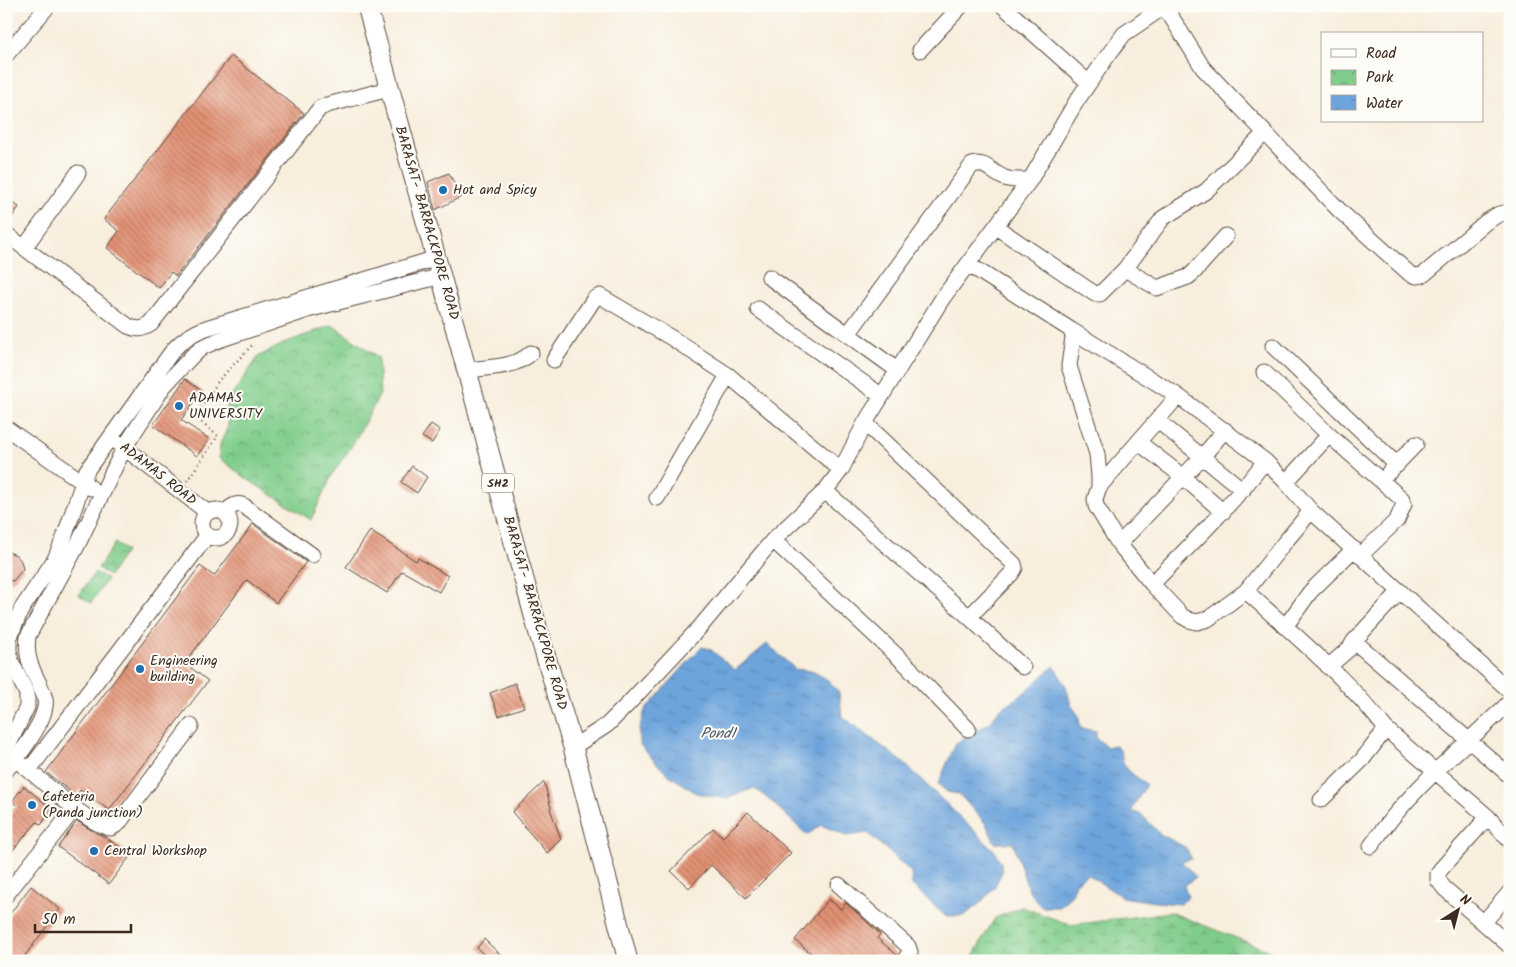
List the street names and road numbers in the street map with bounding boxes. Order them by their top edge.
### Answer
street label: BARASAT- BARRACKPORE ROAD [389,123,465,323]
street label: ADAMAS ROAD [115,437,201,511]
road number: SH2 [482,473,514,492]
street label: BARASAT- BARRACKPORE ROAD [497,513,573,713]

